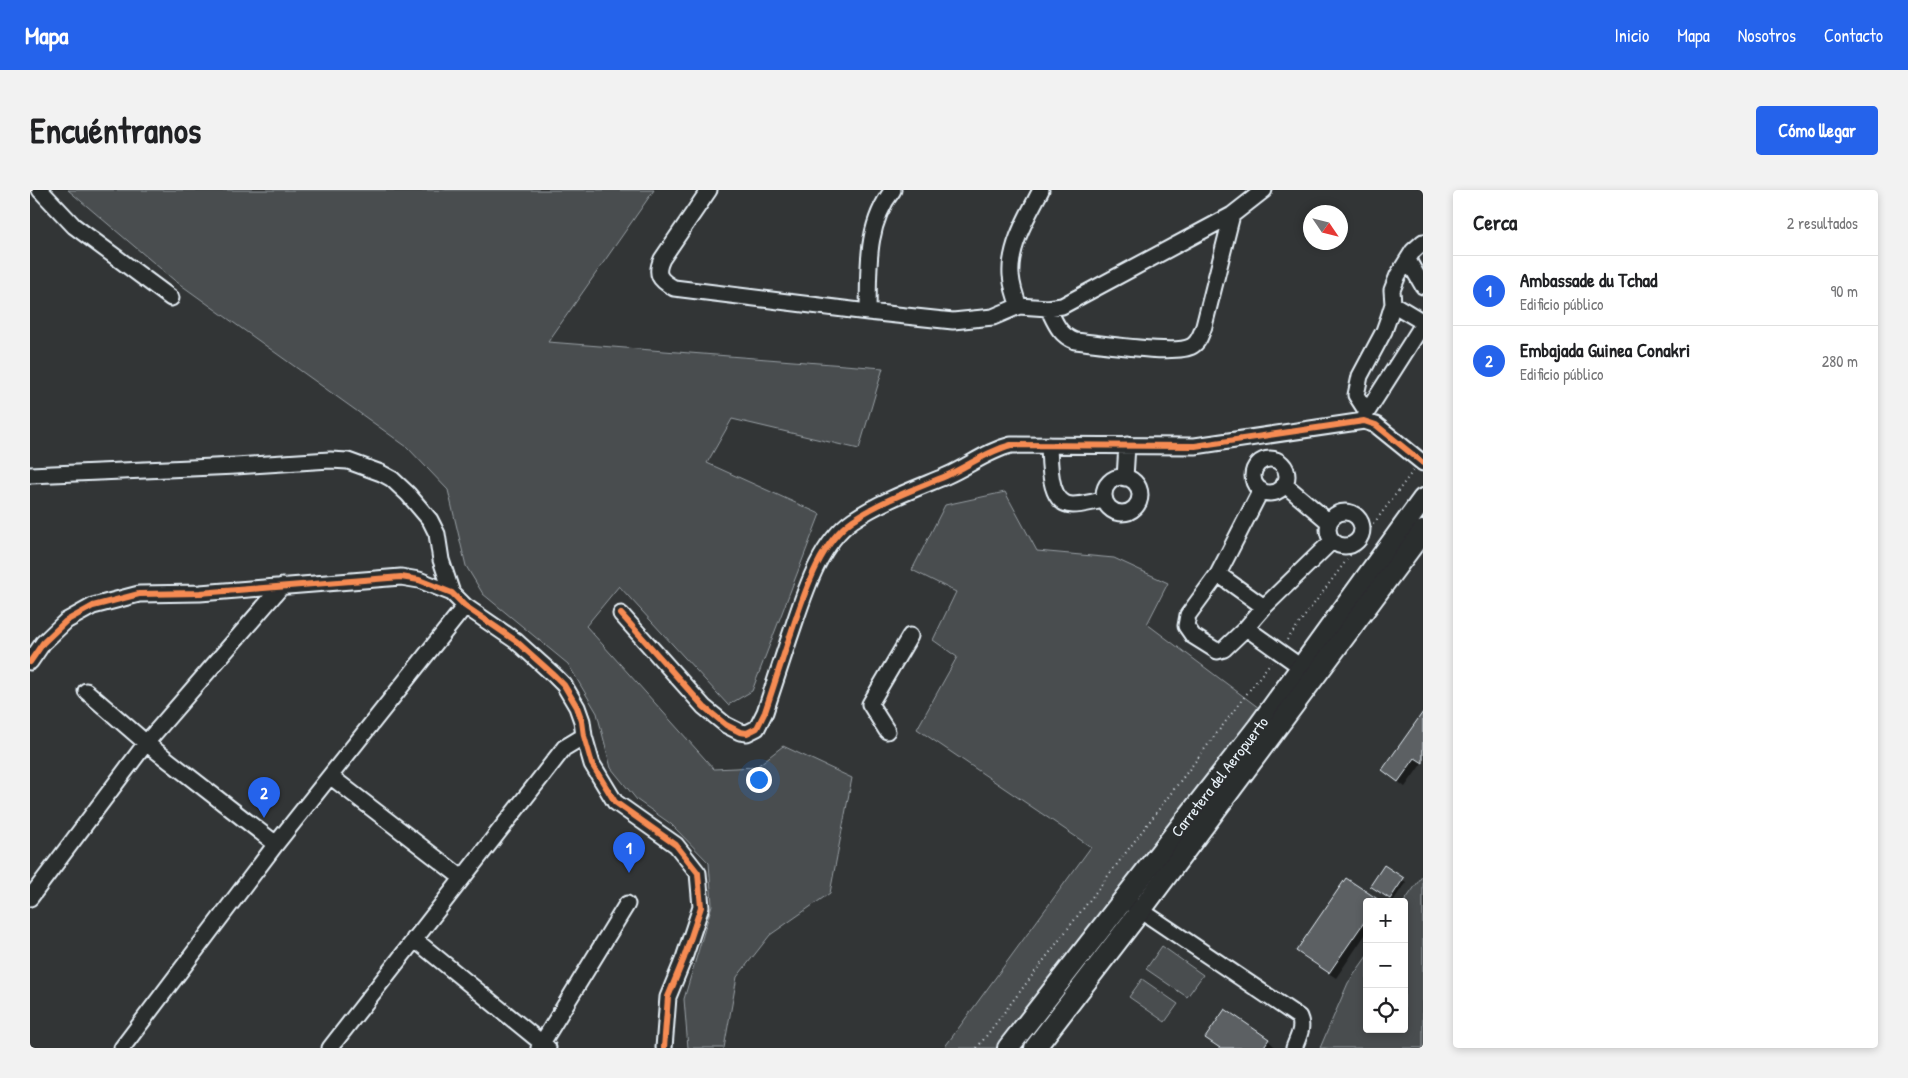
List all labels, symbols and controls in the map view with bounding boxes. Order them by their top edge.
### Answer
text: Mapa [25,19,68,51]
text: Inicio [1615,23,1649,48]
text: Mapa [1677,23,1710,48]
text: Nosotros [1738,23,1796,48]
text: Contacto [1824,23,1883,48]
button: Cómo llegar [1756,106,1878,155]
text: Encuéntranos [30,107,201,154]
north arrow [1303,205,1348,250]
text: Cerca [1473,208,1517,237]
text: 2 resultados [1787,212,1858,234]
text: Ambassade du Tchad [1520,267,1657,293]
text: 1 [1486,280,1492,302]
text: 90 m [1830,280,1858,302]
text: Edificio público [1520,293,1604,315]
text: Embajada Guinea Conakri [1520,337,1690,363]
text: 2 [1485,350,1493,372]
text: 280 m [1822,350,1858,372]
text: Edificio público [1520,363,1604,385]
street label: Carretera del Aeropuerto [1166,712,1273,841]
your location [746,767,772,793]
pin: 2 [248,777,280,818]
pin: 1 [613,832,645,873]
map controls [1363,898,1408,1033]
button: + [1363,898,1408,943]
button: − [1363,943,1408,988]
button: locate [1363,988,1408,1033]

